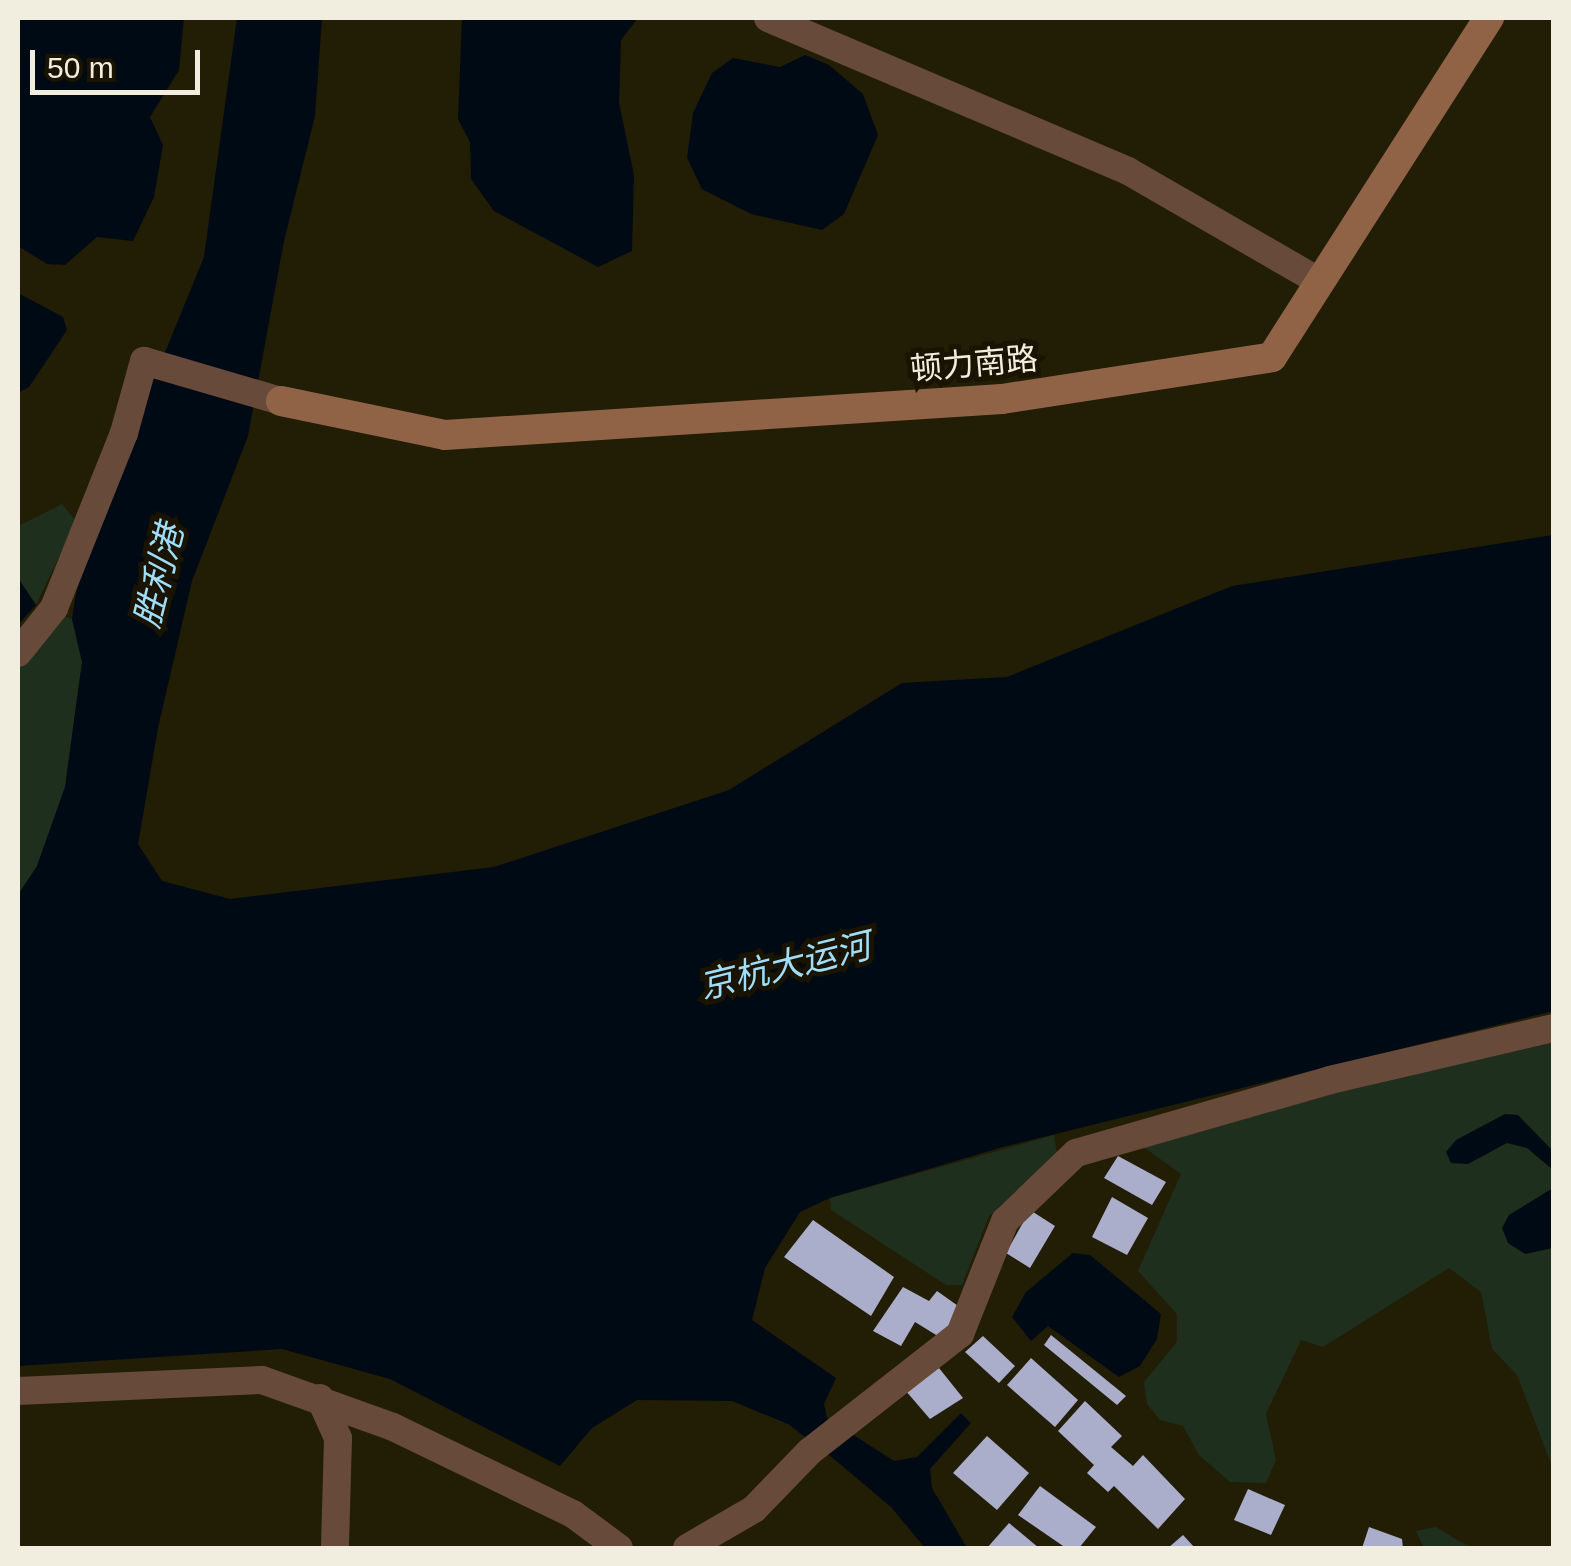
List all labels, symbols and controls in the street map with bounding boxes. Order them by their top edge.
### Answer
scale bar [35,30,205,92]
text: 50 m [47,51,114,84]
street label: 顿力南路 [909,339,1039,389]
water label: 胜利港 [126,520,192,632]
water label: 京杭大运河 [695,924,875,1008]

